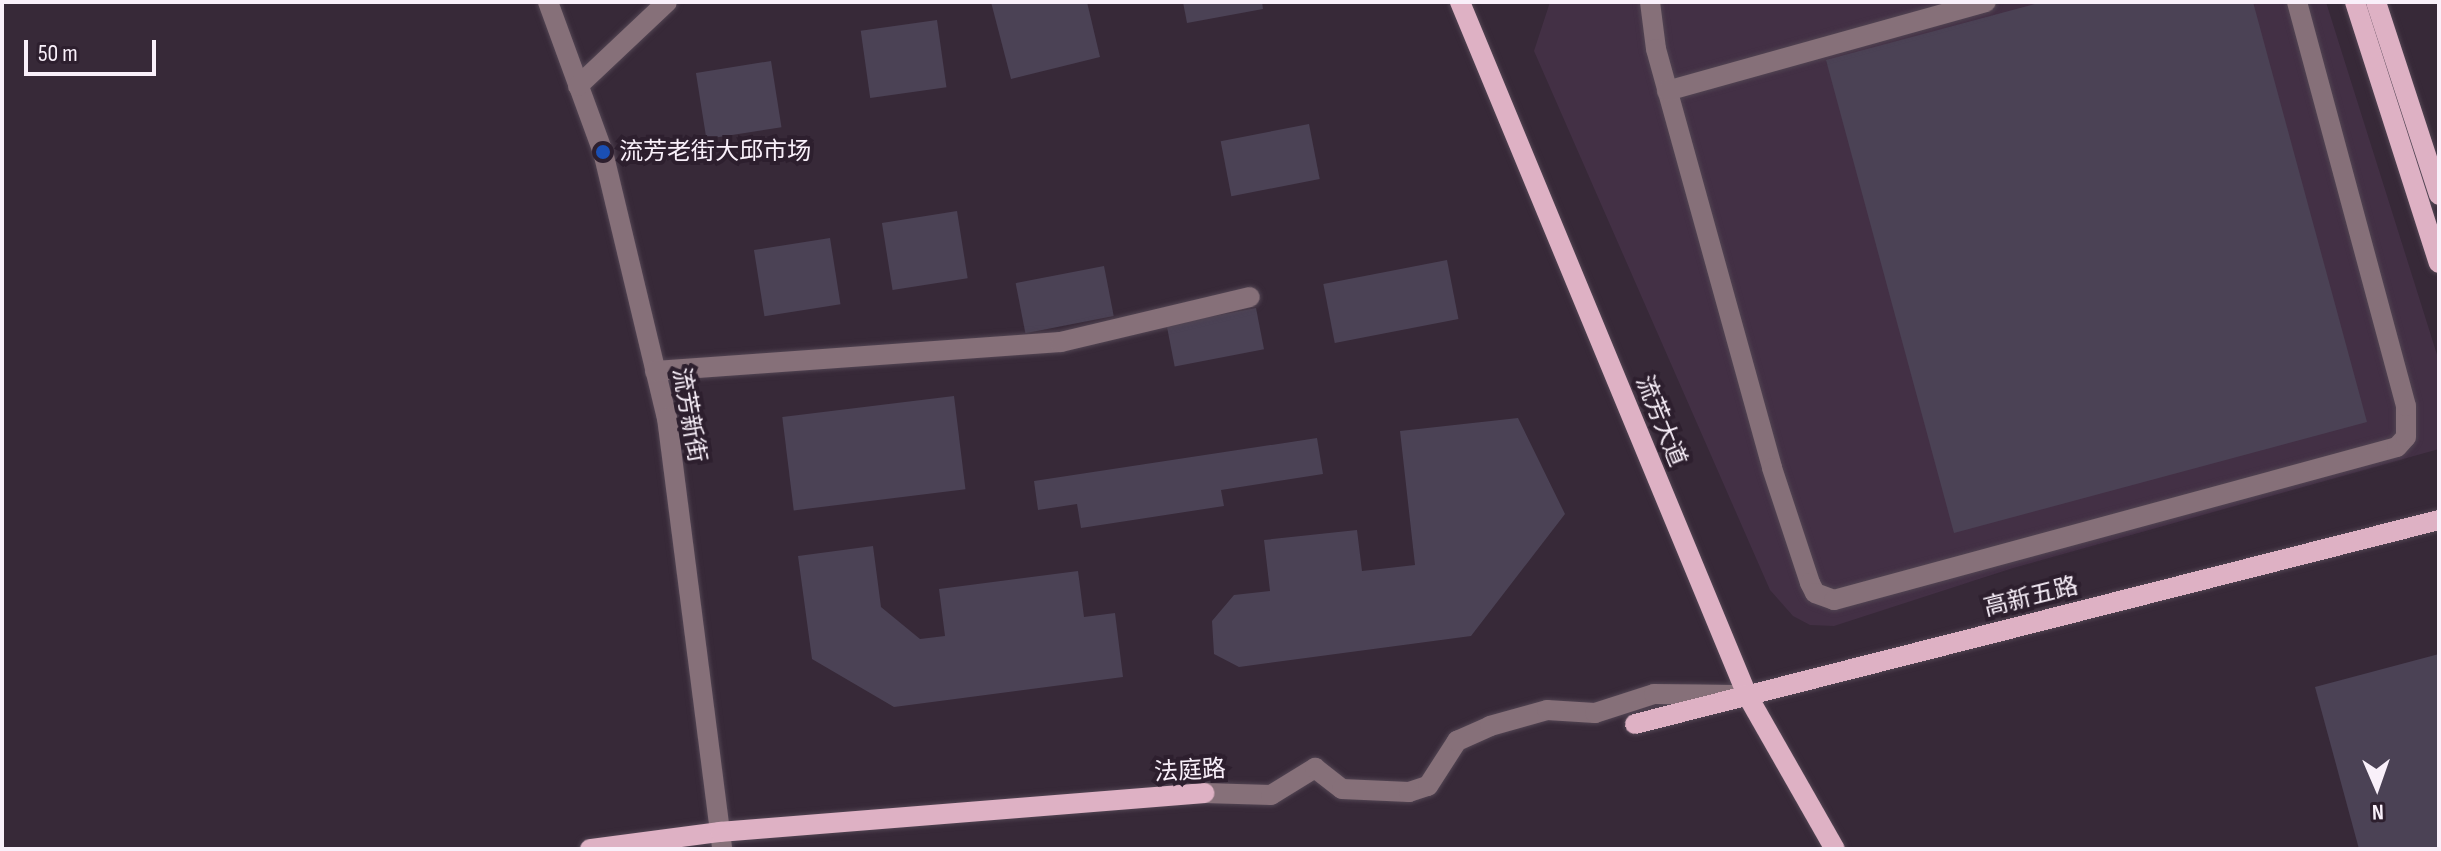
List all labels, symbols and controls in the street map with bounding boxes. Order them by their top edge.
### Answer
scale bar [28,24,160,74]
text: 50 m [38,39,78,68]
place label: 流芳老街大邱市场 [619,138,811,166]
marker: 流芳老街大邱市场 [594,143,612,161]
street label: 流芳新街 [666,365,712,465]
street label: 流芳大道 [1630,371,1692,471]
street label: 高新五路 [1981,571,2081,623]
north arrow [2337,747,2417,827]
street label: 法庭路 [1153,755,1227,787]
text: N [2372,798,2384,825]

